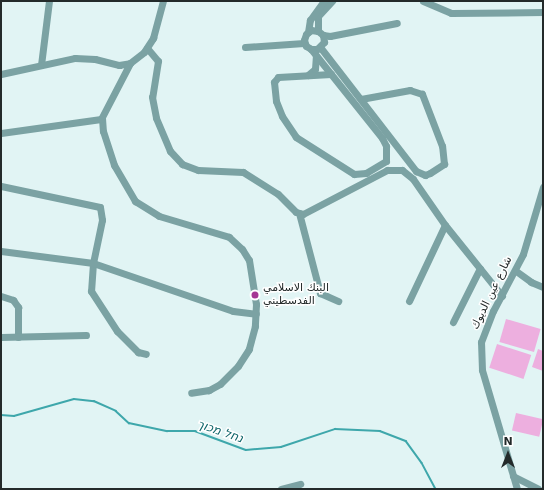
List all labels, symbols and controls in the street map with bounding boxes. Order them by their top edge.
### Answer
street label: شارع عين الديوك [469,254,515,332]
place label: البنك الاسلامي الفدسطيني [263,282,329,308]
marker: البنك الاسلامي الفدسطيني [250,290,260,300]
water label: נחל מכוך [195,417,245,447]
north arrow [488,434,528,474]
text: N [503,435,513,448]

